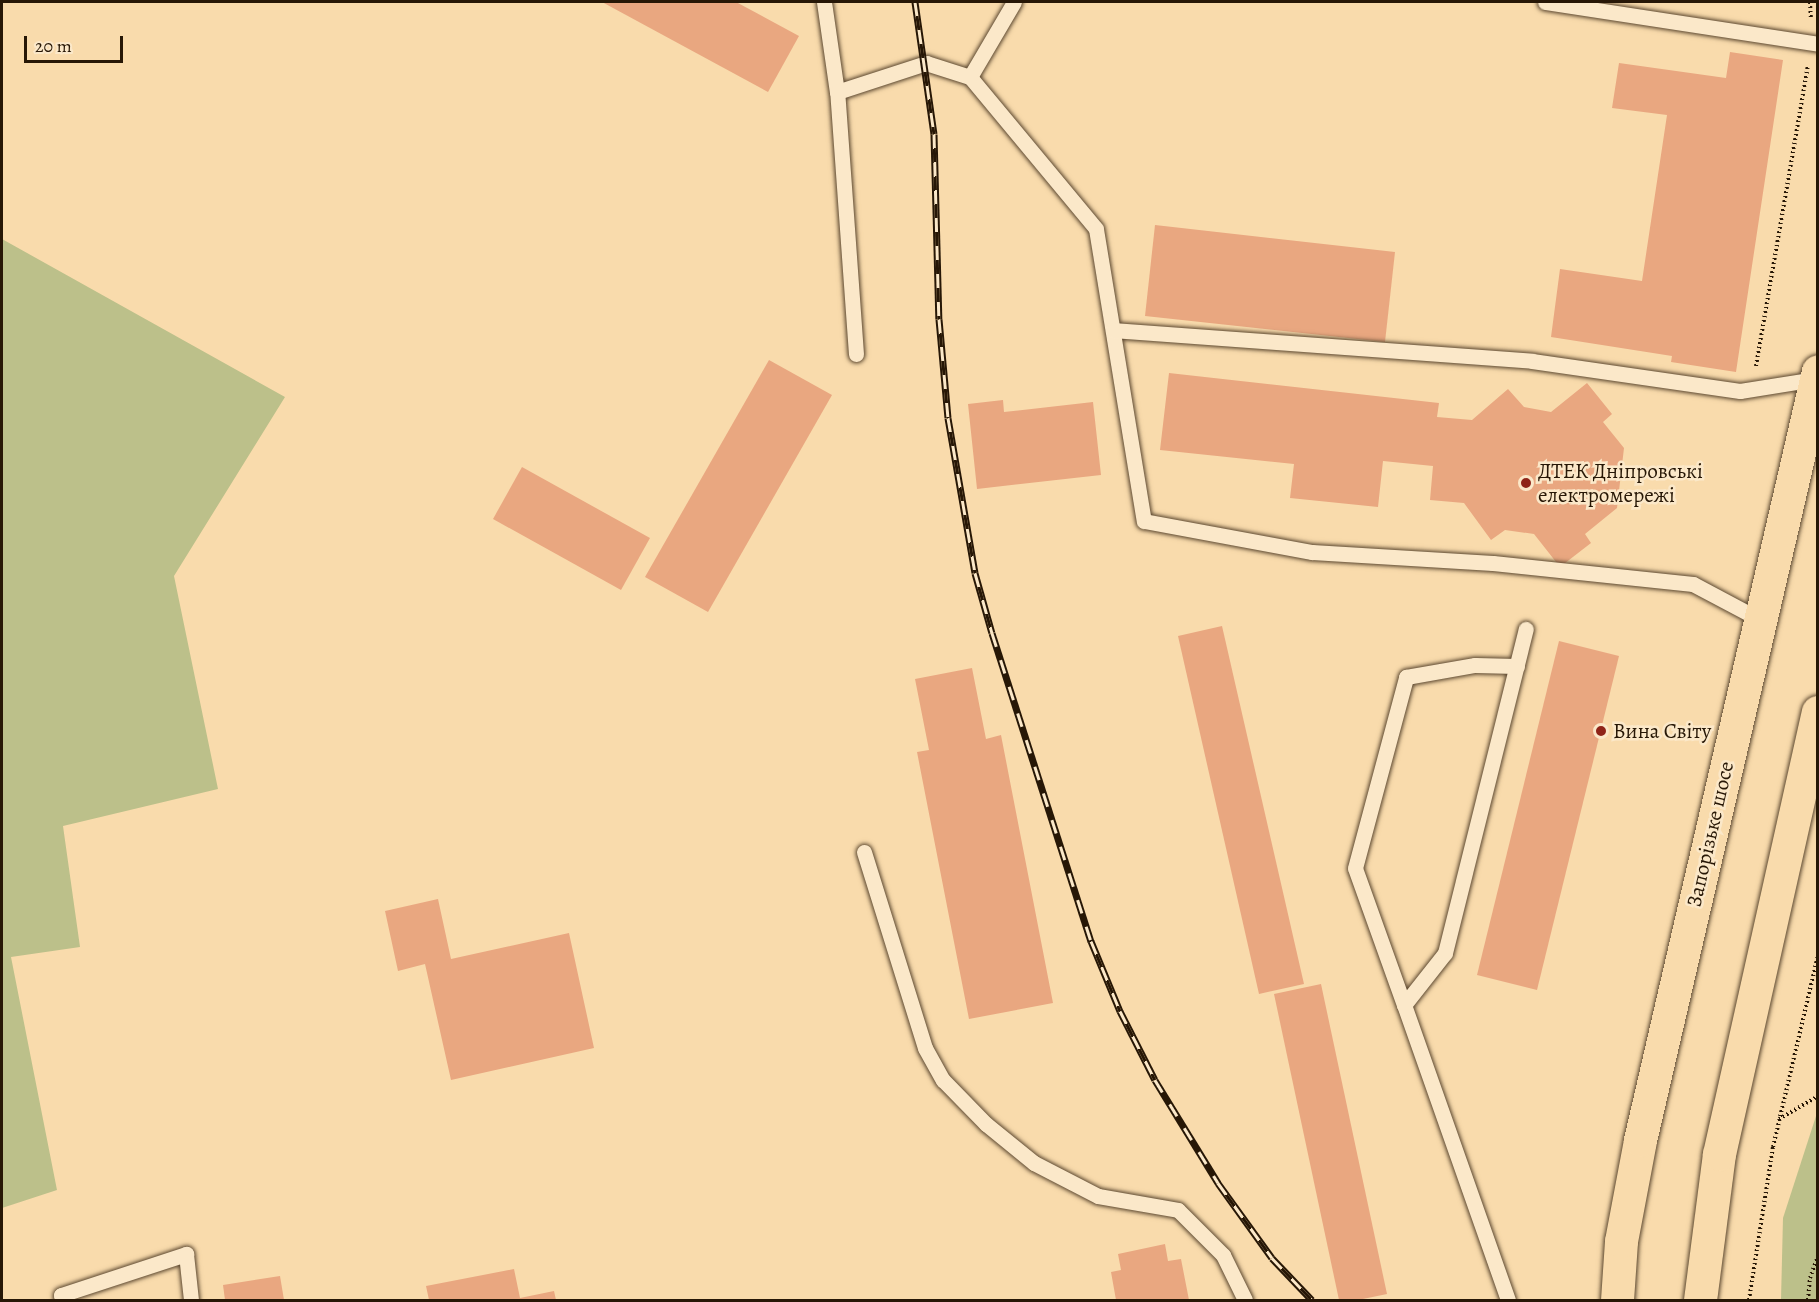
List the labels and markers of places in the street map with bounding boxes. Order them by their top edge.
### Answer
place label: ДТЕК Дніпровські електромережі [1538,458,1703,508]
marker: ДТЕК Дніпровські електромережі [1519,476,1533,490]
place label: Вина Світу [1613,718,1711,744]
marker: Вина Світу [1594,724,1608,738]

